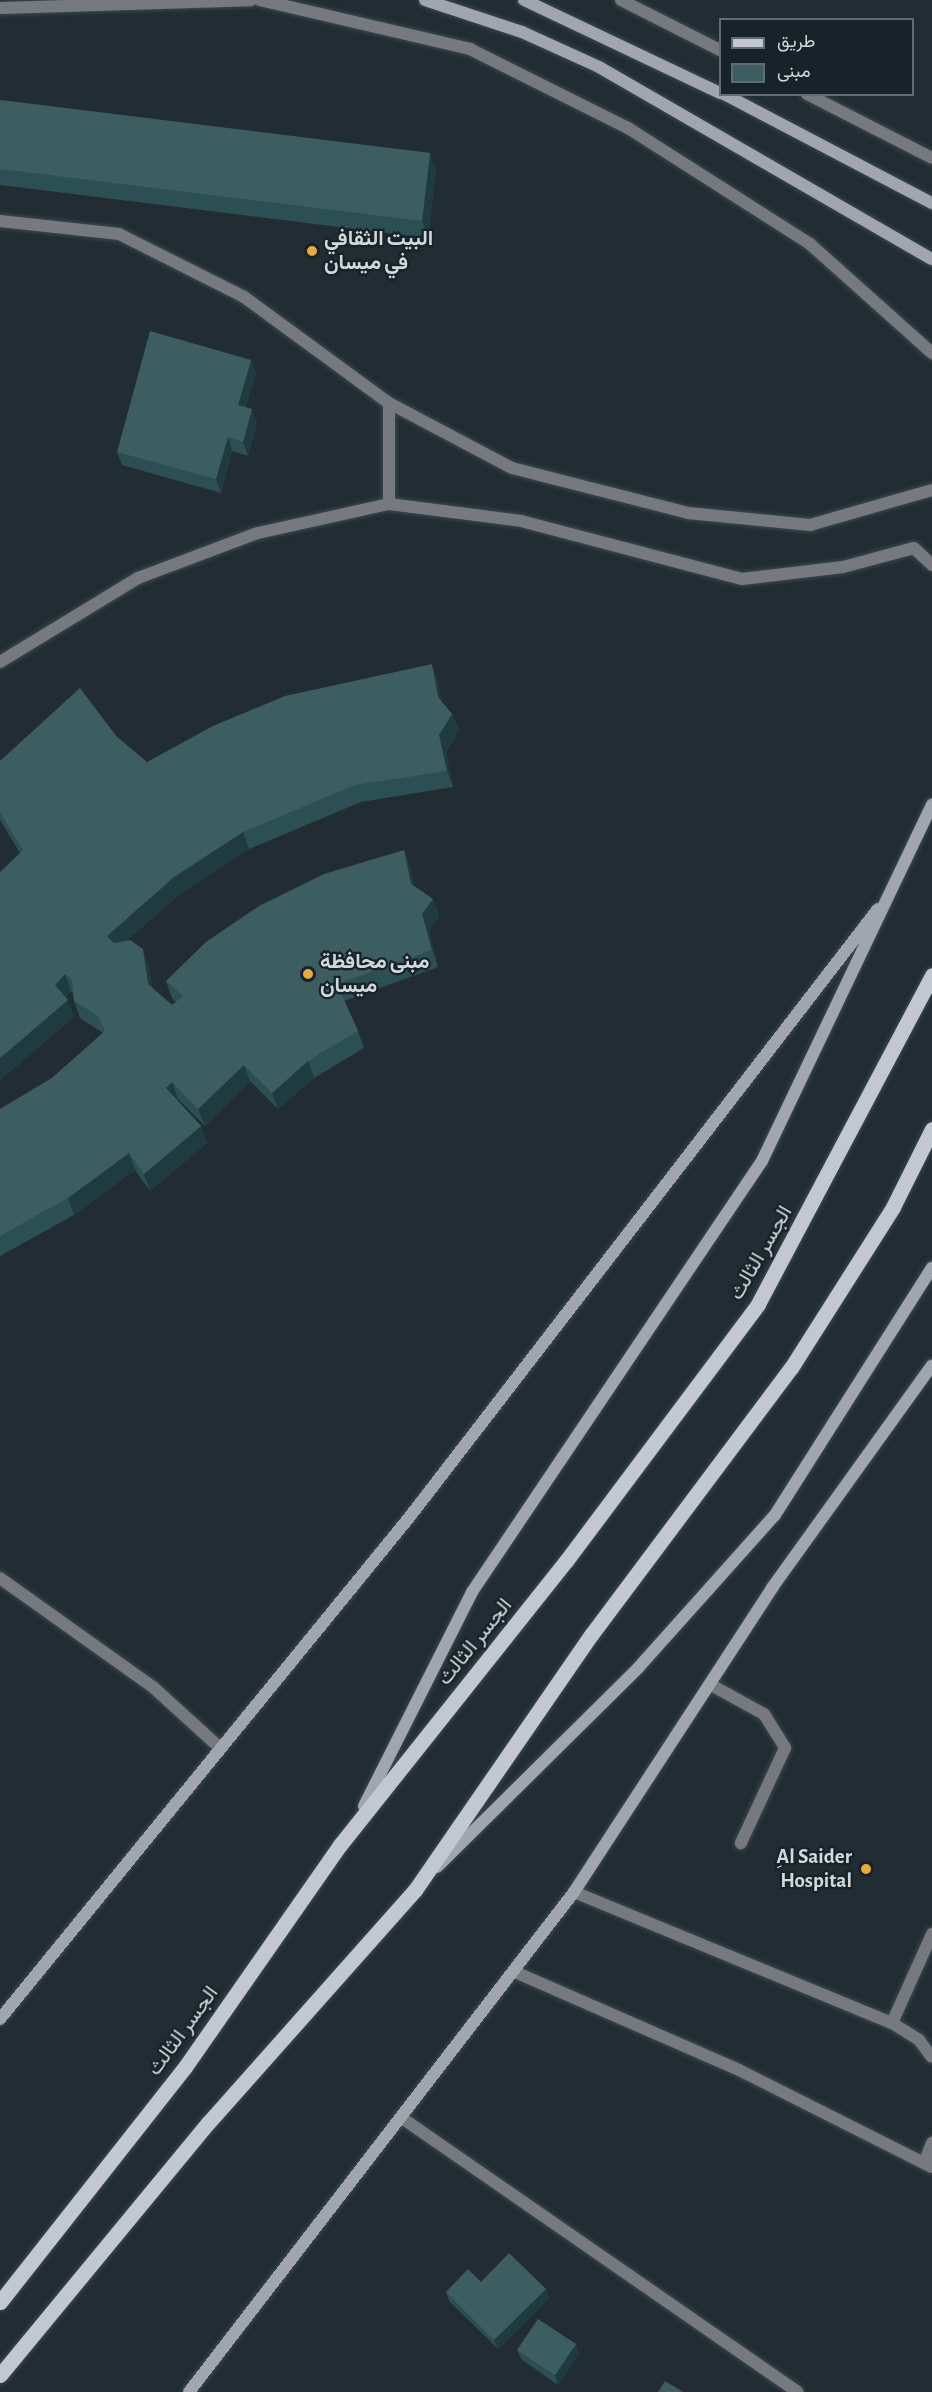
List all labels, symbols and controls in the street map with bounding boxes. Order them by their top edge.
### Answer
legend [719,18,914,96]
text: طريق [777,33,815,51]
text: مبنى [777,63,811,81]
place label: البيت الثقافي في ميسان [324,226,433,276]
marker: البيت الثقافي في ميسان [305,244,319,258]
place label: مبنى محافظة ميسان [320,949,429,999]
marker: مبنى محافظة ميسان [301,967,315,981]
street label: الجسر الثالث [724,1201,798,1305]
street label: الجسر الثالث [432,1593,518,1691]
place label: ِAl Saider Hospital [777,1844,852,1894]
marker: ِAl Saider Hospital [857,1860,875,1878]
street label: الجسر الثالث [142,1981,224,2081]

